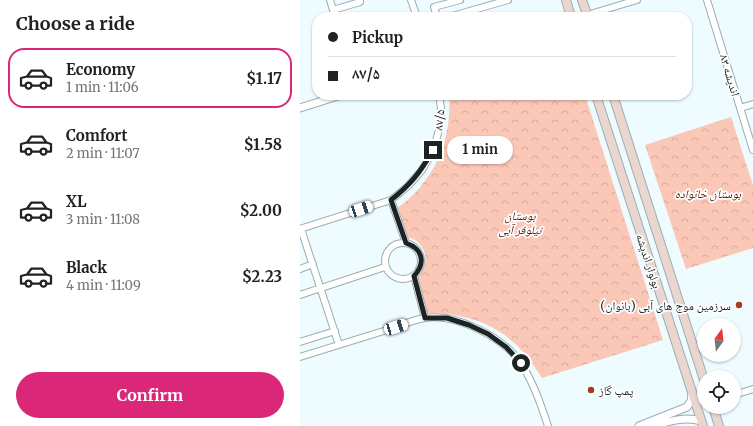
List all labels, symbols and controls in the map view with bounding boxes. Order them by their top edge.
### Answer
text: Choose a ride [16,12,135,35]
text: Pickup [352,28,403,47]
street label: اندیشه ۸۳ [716,52,743,98]
icon: car [18,60,54,96]
text: Economy [66,60,135,79]
text: ۸۷/۵ [352,64,380,83]
text: $1.17 [246,69,282,88]
text: 1 min · 11:06 [66,79,139,96]
street label: ۸۷/۵ [431,109,447,131]
icon: car [18,126,54,162]
text: Comfort [66,126,127,145]
text: $1.58 [244,135,282,154]
callout: 1 min [447,136,513,164]
route end [424,141,442,159]
text: 1 min [462,141,498,158]
text: 2 min · 11:07 [66,145,140,162]
park label: بوستان خانواده [675,186,742,202]
icon: car [18,192,54,228]
text: XL [66,192,87,211]
car [348,200,374,218]
text: $2.00 [240,201,282,220]
park label: بوستان نیلوفر آبی [498,208,544,238]
text: 3 min · 11:08 [66,211,140,228]
street label: بولوار اندیشه [633,232,665,290]
icon: car [18,258,54,294]
text: Black [66,258,107,277]
text: $2.23 [242,267,282,286]
text: 4 min · 11:09 [66,277,141,294]
place label: سرزمین موج های آبی (بانوان) [600,298,731,313]
marker: سرزمین موج های آبی (بانوان) [734,300,744,310]
car [383,318,409,336]
north arrow [697,318,741,362]
map controls [697,318,741,414]
route start [512,354,530,372]
button: locate [697,370,741,414]
button: Confirm [16,372,284,418]
place label: پمپ گاز [598,383,634,398]
marker: پمپ گاز [586,385,596,395]

